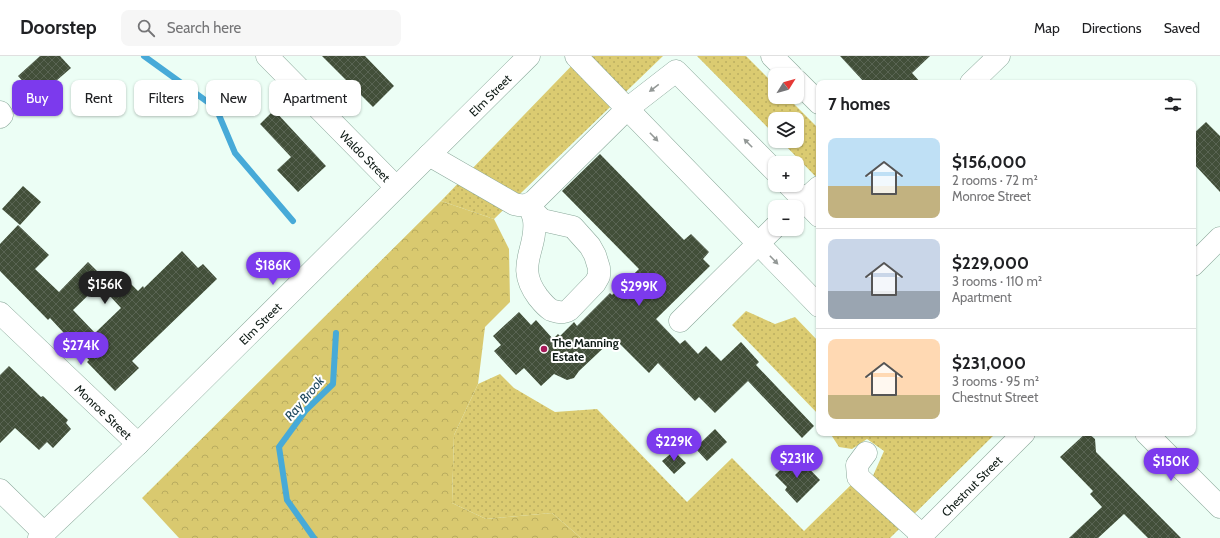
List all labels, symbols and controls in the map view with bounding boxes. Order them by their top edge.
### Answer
search box [121,10,401,46]
text: Doorstep [20,16,97,39]
icon: search [135,17,157,39]
text: Search here [167,19,241,37]
text: Map [1034,19,1060,37]
text: Directions [1082,19,1142,37]
text: Saved [1164,19,1200,37]
north arrow [768,68,804,104]
map controls [768,68,804,236]
street label: Elm Street [465,71,514,119]
chip: Buy [12,80,63,116]
chip: Rent [71,80,126,116]
chip: Filters [134,80,198,116]
chip: New [206,80,261,116]
chip: Apartment [269,80,361,116]
one-way arrow [648,84,659,92]
icon: filters [1162,93,1184,115]
text: 7 homes [828,94,890,114]
button: layers [768,112,804,148]
street label: Waldo Street [337,127,394,185]
one-way arrow [649,132,659,142]
one-way arrow [743,138,753,148]
text: $156,000 [952,152,1027,172]
icon: home [860,154,908,202]
button: + [768,156,804,192]
text: 2 rooms · 72 m² [952,172,1038,188]
text: Monroe Street [952,188,1031,204]
button: − [768,200,804,236]
pin: $186K [245,252,301,286]
text: $229,000 [952,253,1029,273]
one-way arrow [769,255,779,265]
icon: home [860,255,908,303]
text: $186K [255,257,291,273]
pin: $156K [77,271,133,305]
pin: $299K [611,273,667,307]
text: 3 rooms · 110 m² [952,273,1042,289]
text: $156K [88,276,122,292]
text: $299K [620,278,658,294]
text: Apartment [952,289,1012,305]
street label: Elm Street [235,299,284,347]
pin: $274K [53,332,109,366]
place label: The Manning Estate [552,335,619,364]
text: $274K [63,337,99,353]
marker: The Manning Estate [539,344,549,354]
text: $231,000 [952,353,1026,373]
icon: home [860,355,908,403]
water label: Ray Brook [281,372,327,423]
text: 3 rooms · 95 m² [952,373,1039,389]
street label: Monroe Street [72,381,135,442]
text: Chestnut Street [952,389,1038,405]
pin: $229K [646,428,702,462]
text: $229K [656,433,692,449]
pin: $231K [769,445,825,479]
pin: $150K [1143,448,1199,482]
text: $231K [780,450,814,466]
street label: Chestnut Street [938,452,1005,519]
text: $150K [1153,453,1189,469]

